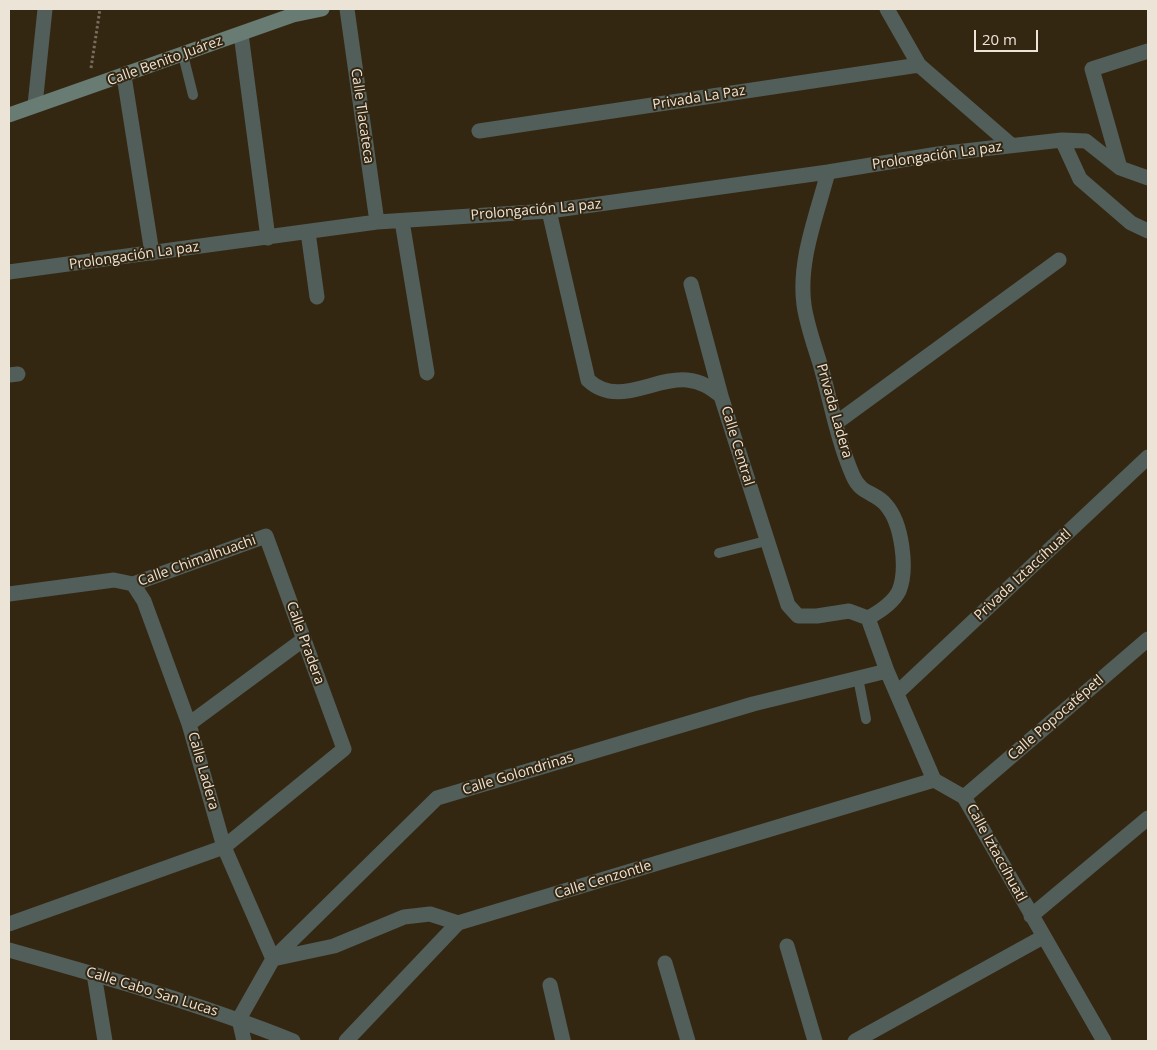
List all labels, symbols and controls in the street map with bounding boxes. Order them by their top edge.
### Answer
scale bar [977,20,1041,52]
text: 20 m [982,29,1017,49]
street label: Calle Benito Juárez [105,32,225,90]
street label: Calle Tlacateca [347,67,377,165]
street label: Privada La Paz [651,82,747,114]
street label: Prolongación La paz [871,139,1003,173]
street label: Prolongación La paz [470,196,602,224]
street label: Prolongación La paz [68,239,200,273]
street label: Privada Ladera [812,362,856,460]
street label: Calle Central [717,404,757,488]
street label: Privada Iztaccíhuatl [971,526,1075,624]
street label: Calle Chimalhuachi [136,532,258,590]
street label: Calle Pradera [282,599,328,687]
street label: Calle Popocatépetl [1005,672,1107,764]
street label: Calle Ladera [184,730,222,812]
street label: Calle Golondrinas [460,749,576,799]
street label: Calle Iztaccíhuatl [962,801,1030,905]
street label: Calle Cenzontle [553,857,653,903]
street label: Calle Cabo San Lucas [84,964,220,1020]

